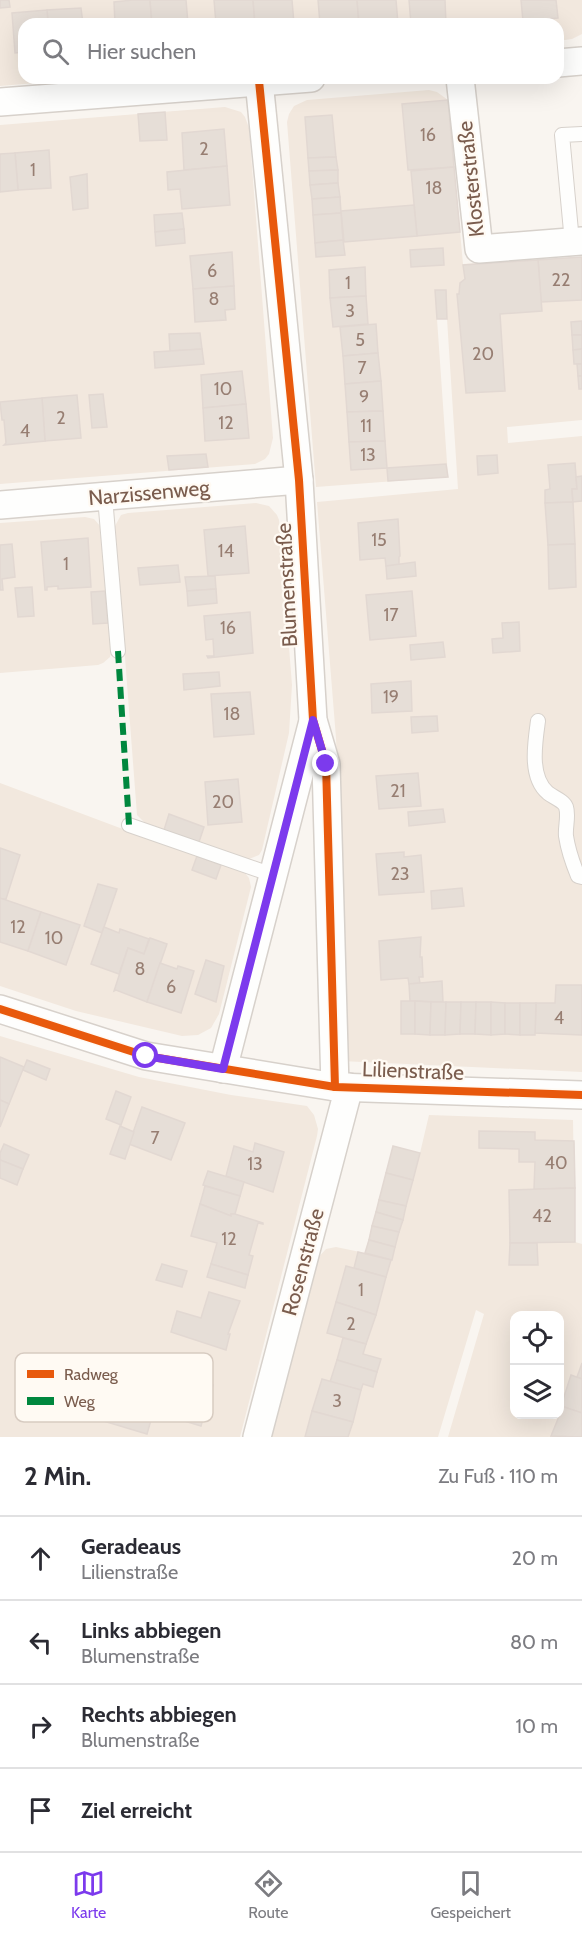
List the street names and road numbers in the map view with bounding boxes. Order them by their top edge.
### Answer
street label: Klosterstraße [452,120,489,238]
street label: Narzissenweg [87,475,211,510]
street label: Blumenstraße [271,522,302,648]
street label: Lilienstraße [362,1056,465,1085]
street label: Rosenstraße [276,1205,329,1318]

